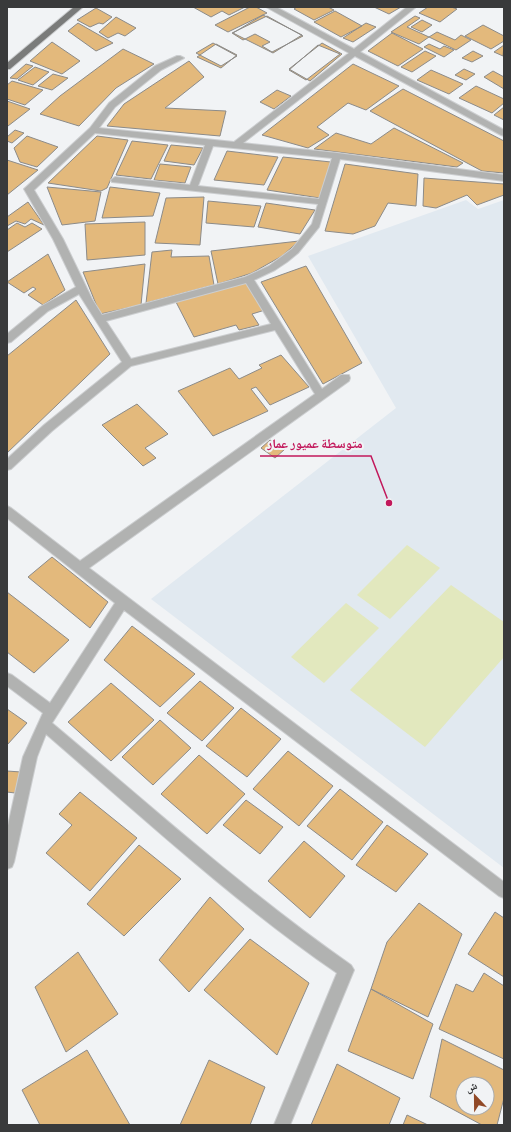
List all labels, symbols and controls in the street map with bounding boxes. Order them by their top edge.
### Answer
callout: متوسطة عميور عمار [260,431,371,456]
text: متوسطة عميور عمار [266,435,363,453]
north arrow [455,1076,495,1116]
text: ش [463,1078,480,1096]

